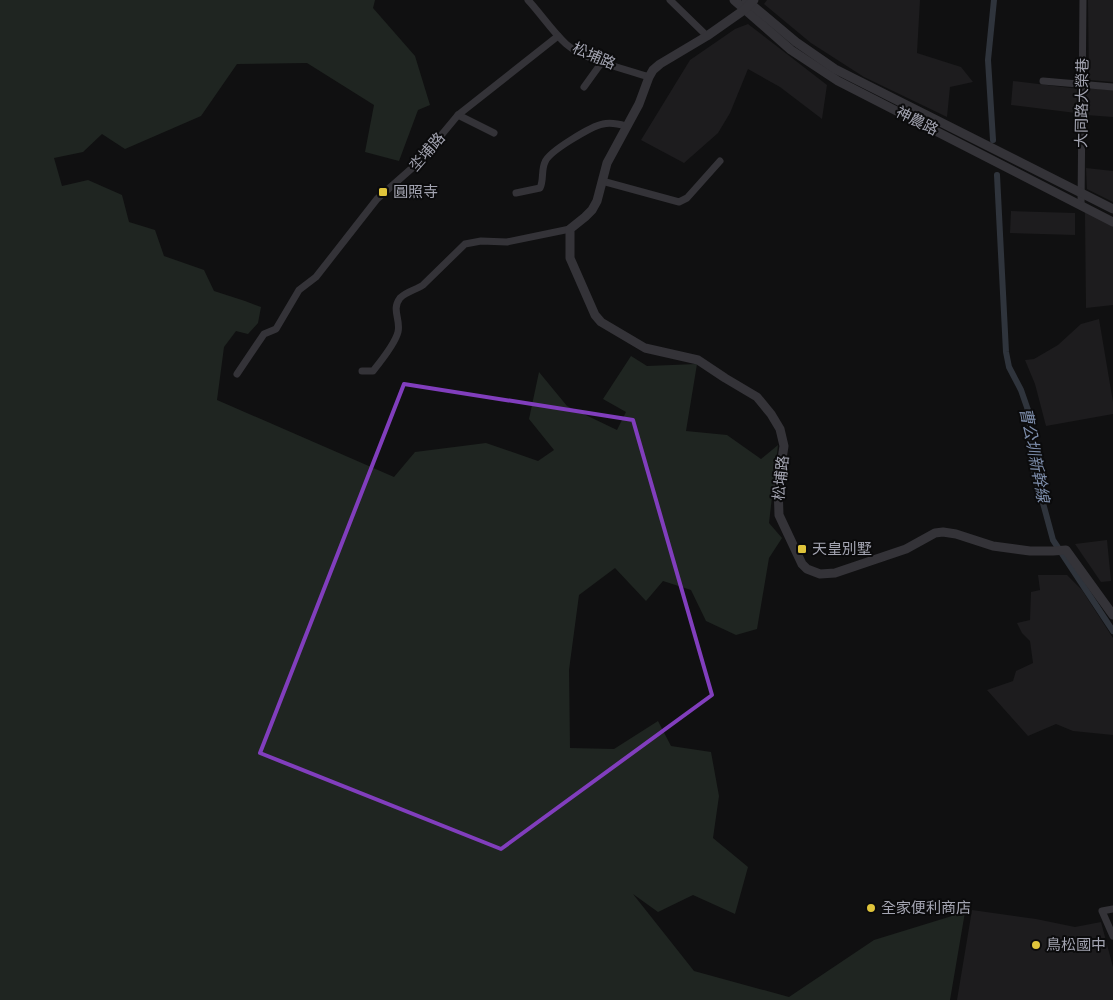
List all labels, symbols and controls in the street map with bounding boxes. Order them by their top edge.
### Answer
street label: 松埔路 [570,39,618,73]
street label: 大同路大榮巷 [1072,58,1092,148]
street label: 神農路 [893,103,941,139]
street label: 坔埔路 [405,129,449,175]
place label: 圓照寺 [393,183,438,201]
marker: 圓照寺 [377,186,389,198]
water label: 曹公圳新幹線 [1016,406,1053,506]
street label: 松埔路 [770,455,792,501]
place label: 天皇別墅 [812,540,872,558]
marker: 天皇別墅 [796,543,808,555]
place label: 全家便利商店 [881,899,971,917]
marker: 全家便利商店 [865,902,877,914]
place label: 鳥松國中 [1046,936,1106,954]
marker: 鳥松國中 [1030,939,1042,951]

